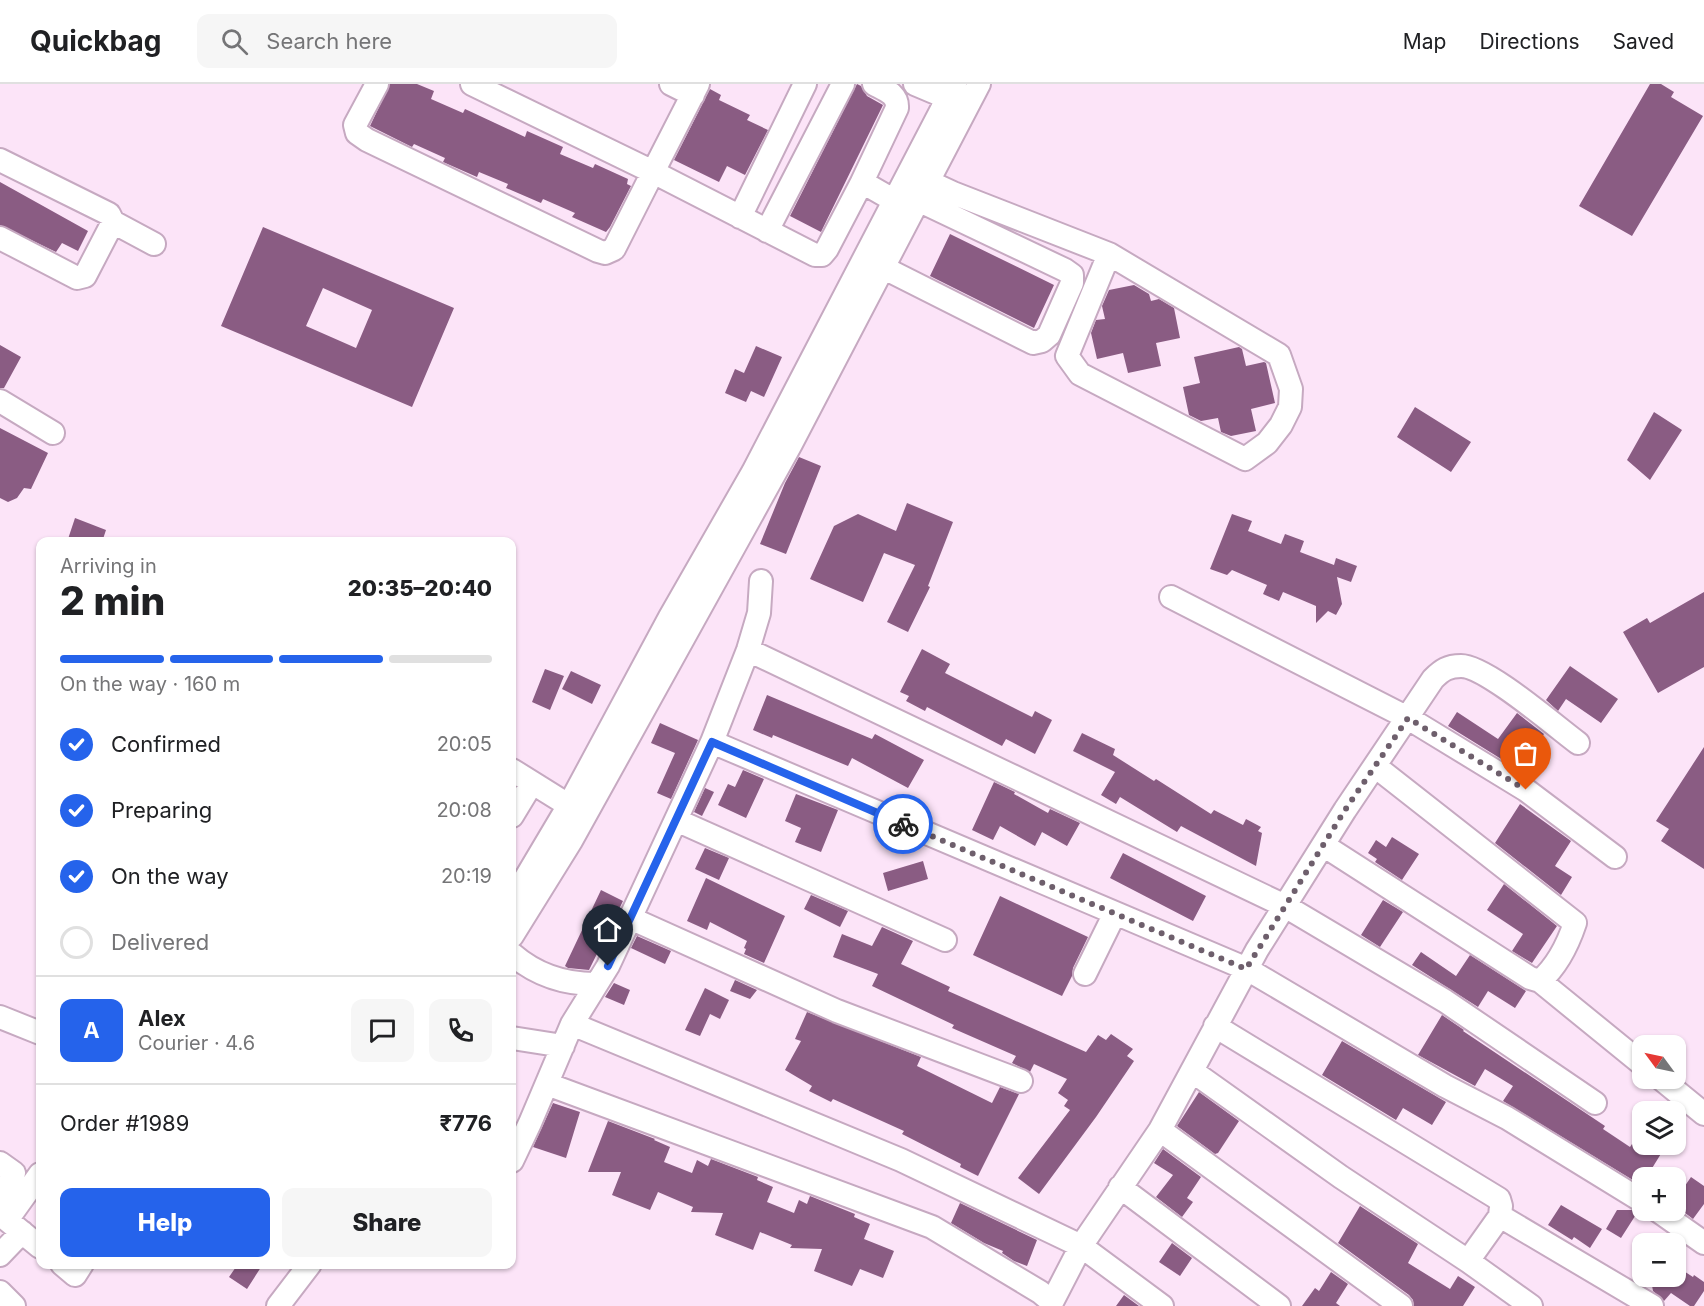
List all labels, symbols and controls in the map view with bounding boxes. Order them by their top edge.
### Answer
search box [197,14,617,68]
text: Quickbag [30,24,161,58]
icon: search [218,25,251,58]
text: Search here [266,28,392,54]
text: Map [1403,29,1446,54]
text: Directions [1479,29,1580,54]
text: Saved [1613,29,1674,54]
text: Arriving in [60,554,157,578]
text: 20:35–20:40 [348,575,492,601]
text: 2 min [60,577,165,624]
text: On the way · 160 m [60,672,240,696]
icon: check [60,728,93,761]
pin [1500,728,1551,790]
text: Confirmed [111,731,221,757]
text: 20:05 [437,732,492,756]
icon: bag [1509,737,1542,770]
icon: check [60,794,93,827]
courier [873,794,933,854]
text: Preparing [111,797,212,823]
text: 20:08 [436,798,492,822]
icon: bike [887,808,920,841]
icon: check [60,860,93,893]
text: On the way [111,863,229,889]
text: 20:19 [441,864,492,888]
pin [582,904,633,966]
icon: home [591,913,624,946]
text: Delivered [111,929,209,955]
button: chat [351,999,414,1062]
button: phone [429,999,492,1062]
text: Alex [138,1005,186,1031]
text: A [83,1017,100,1043]
text: Courier · 4.6 [138,1031,255,1055]
north arrow [1632,1035,1686,1089]
map controls [1632,1035,1686,1287]
button: layers [1632,1101,1686,1155]
text: Order #1989 [60,1110,189,1136]
text: ₹776 [439,1110,492,1136]
button: + [1632,1167,1686,1221]
button: Help [60,1188,270,1257]
button: Share [282,1188,492,1257]
button: − [1632,1233,1686,1287]

